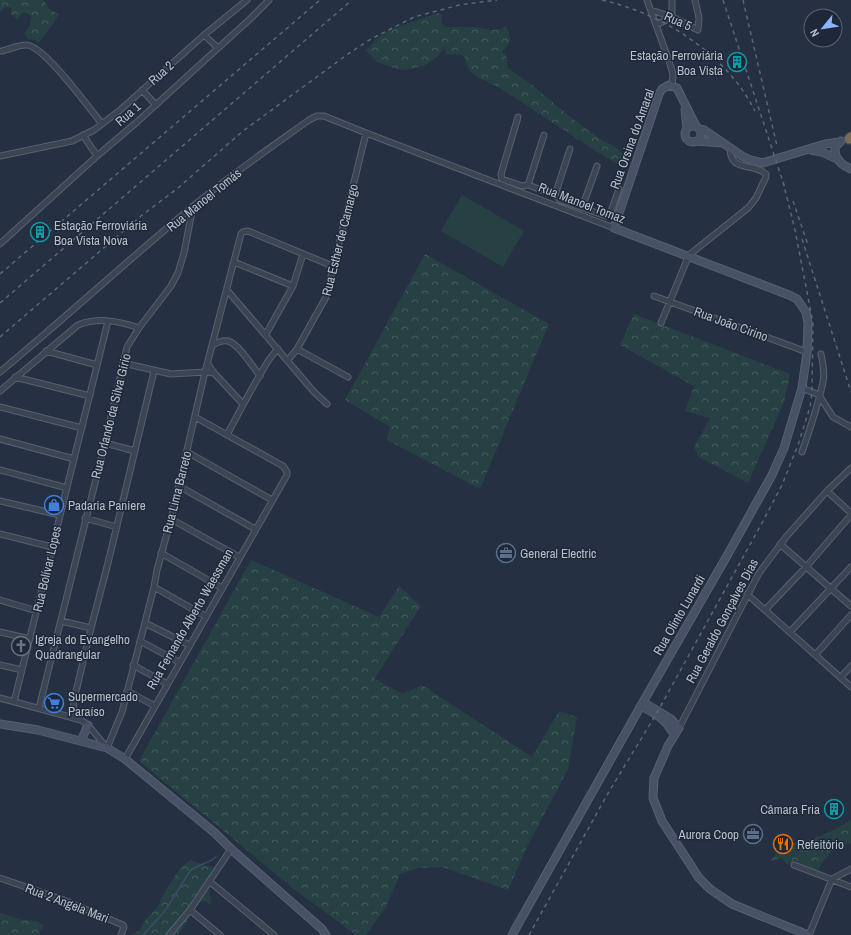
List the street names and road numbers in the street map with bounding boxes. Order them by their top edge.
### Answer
street label: Rua 5 [662,7,695,35]
street label: Rua 2 [145,57,177,89]
street label: Rua Orsina do Amaral [606,87,658,191]
street label: Rua 1 [112,98,144,130]
street label: Rua Manoel Tomás [163,165,245,235]
street label: Rua Manoel Tomaz [536,179,628,227]
street label: Rua Esther de Camargo [318,182,362,298]
street label: Rua João Cirino [692,303,770,345]
street label: Rua Orlando da Silva Gírio [87,351,135,480]
street label: Rua Lima Barreto [159,449,195,535]
street label: Rua Bolívar Lopes [29,524,65,614]
street label: Rua Fernando Alberto Waessman [143,546,237,692]
street label: Rua Geraldo Gonçalves Dias [682,556,762,686]
street label: Rua Olinto Lunardi [649,572,709,658]
street label: Rua 2 Angela Mari [23,879,111,927]

